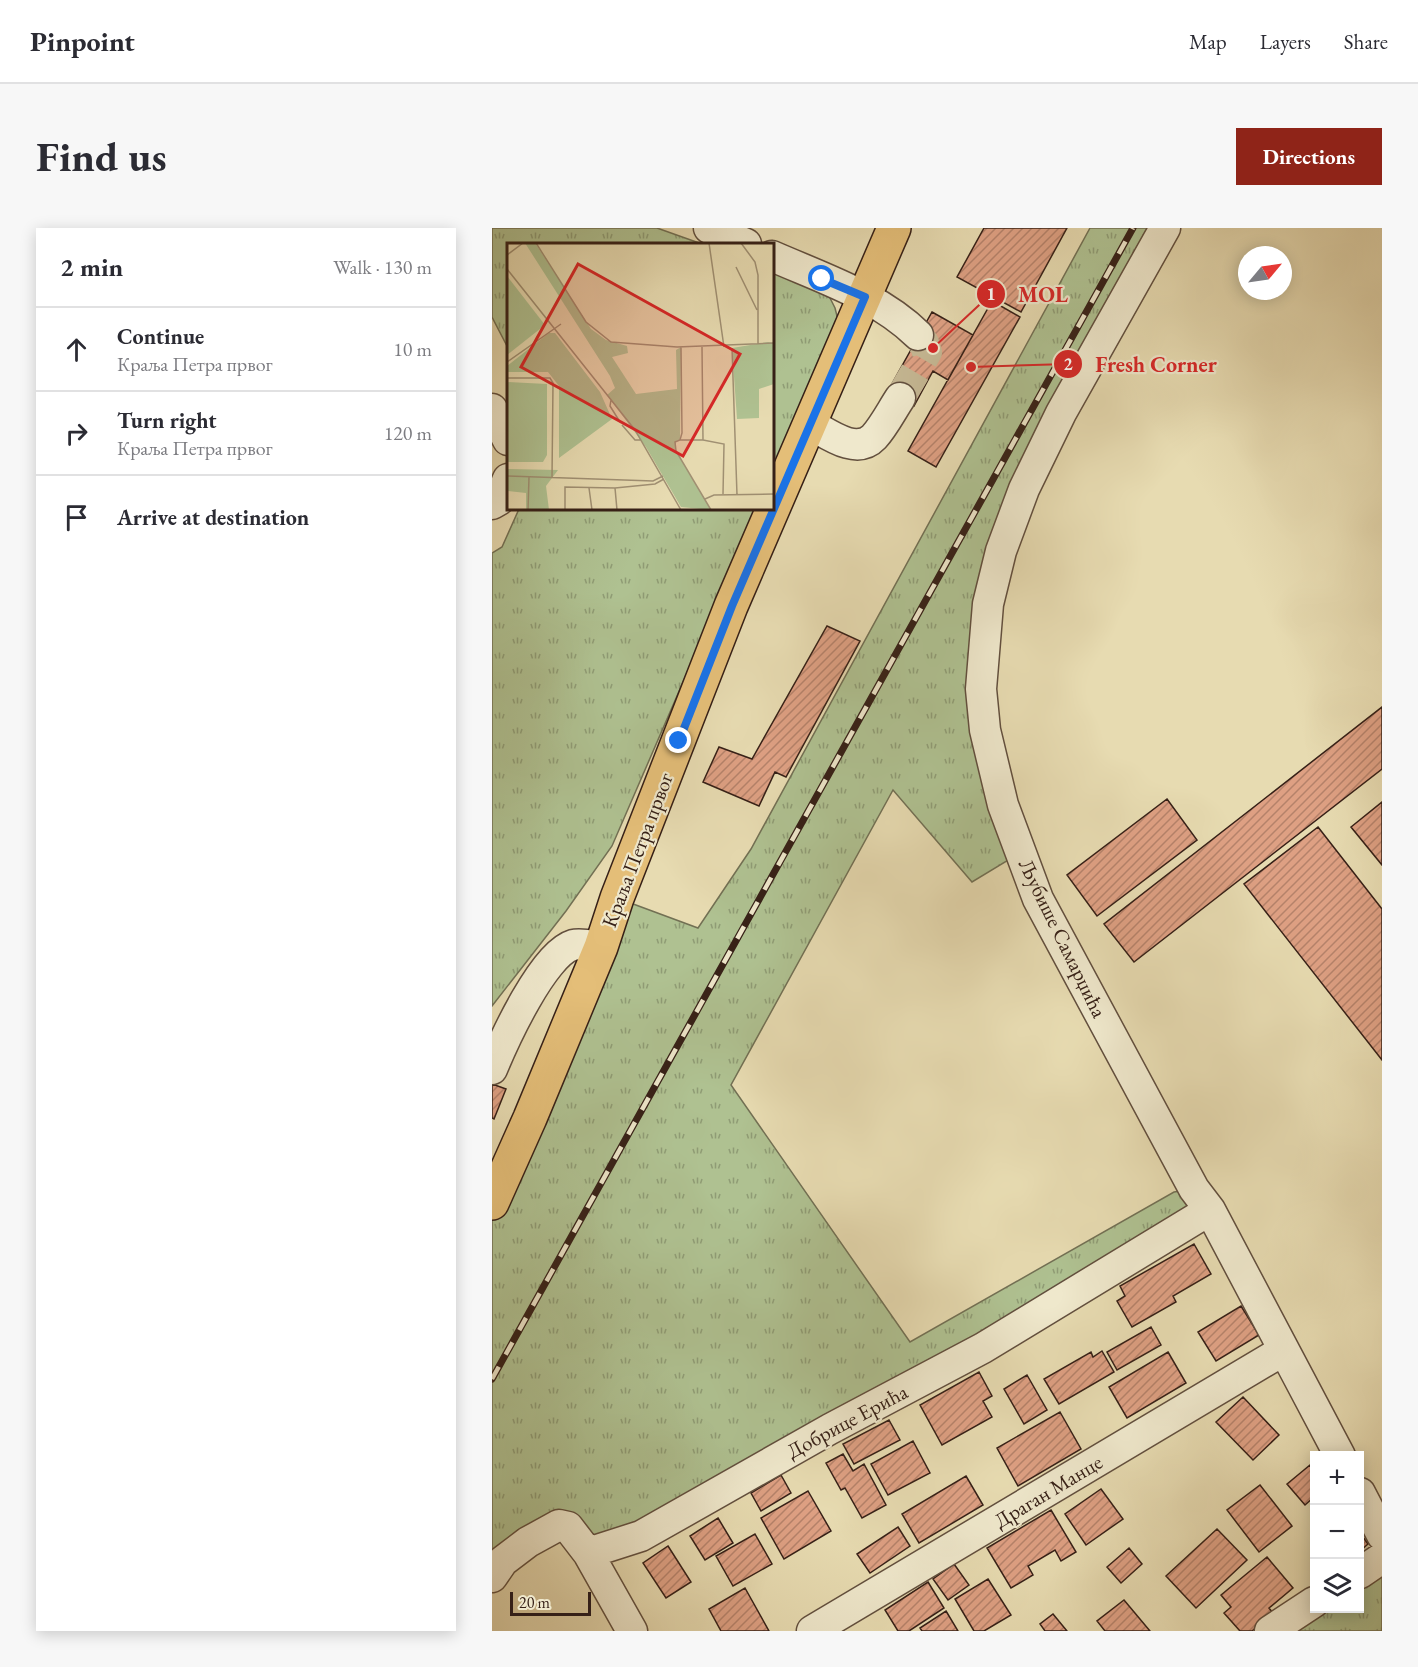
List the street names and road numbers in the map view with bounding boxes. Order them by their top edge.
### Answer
street label: Краља Петра првог [595,768,679,931]
street label: Љубише Самарџића [1013,854,1113,1023]
street label: Добрице Ерића [782,1377,913,1464]
street label: Драган Манце [989,1448,1107,1534]

